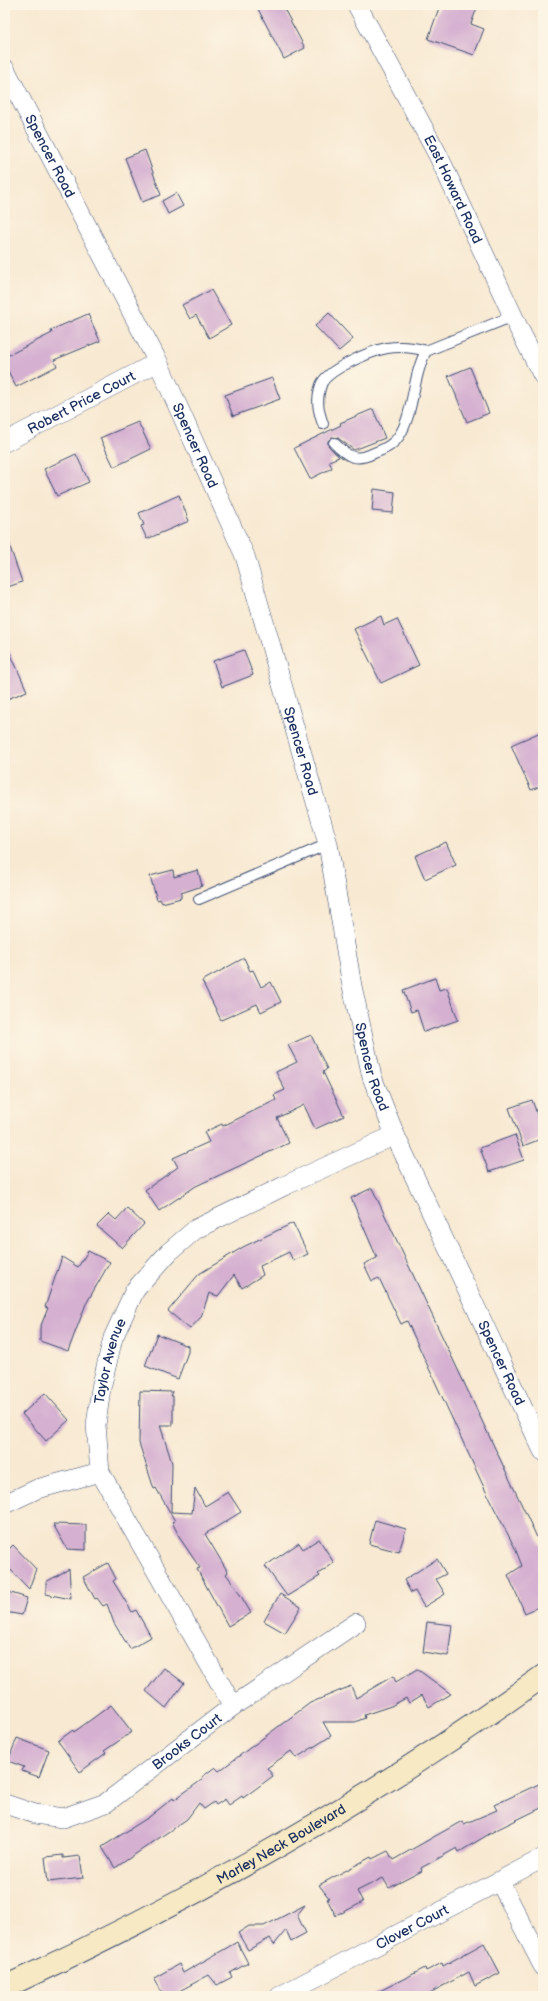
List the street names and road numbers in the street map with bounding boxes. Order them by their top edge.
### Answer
street label: Spencer Road [22,111,79,200]
street label: East Howard Road [420,132,486,246]
street label: Robert Price Court [24,367,139,437]
street label: Spencer Road [169,400,222,491]
street label: Spencer Road [280,705,322,797]
street label: Spencer Road [352,1021,393,1113]
street label: Taylor Avenue [90,1315,129,1405]
street label: Spencer Road [475,1318,529,1408]
street label: Brooks Court [149,1709,225,1773]
street label: Marley Neck Boulevard [213,1800,349,1888]
street label: Clover Court [373,1900,452,1953]

